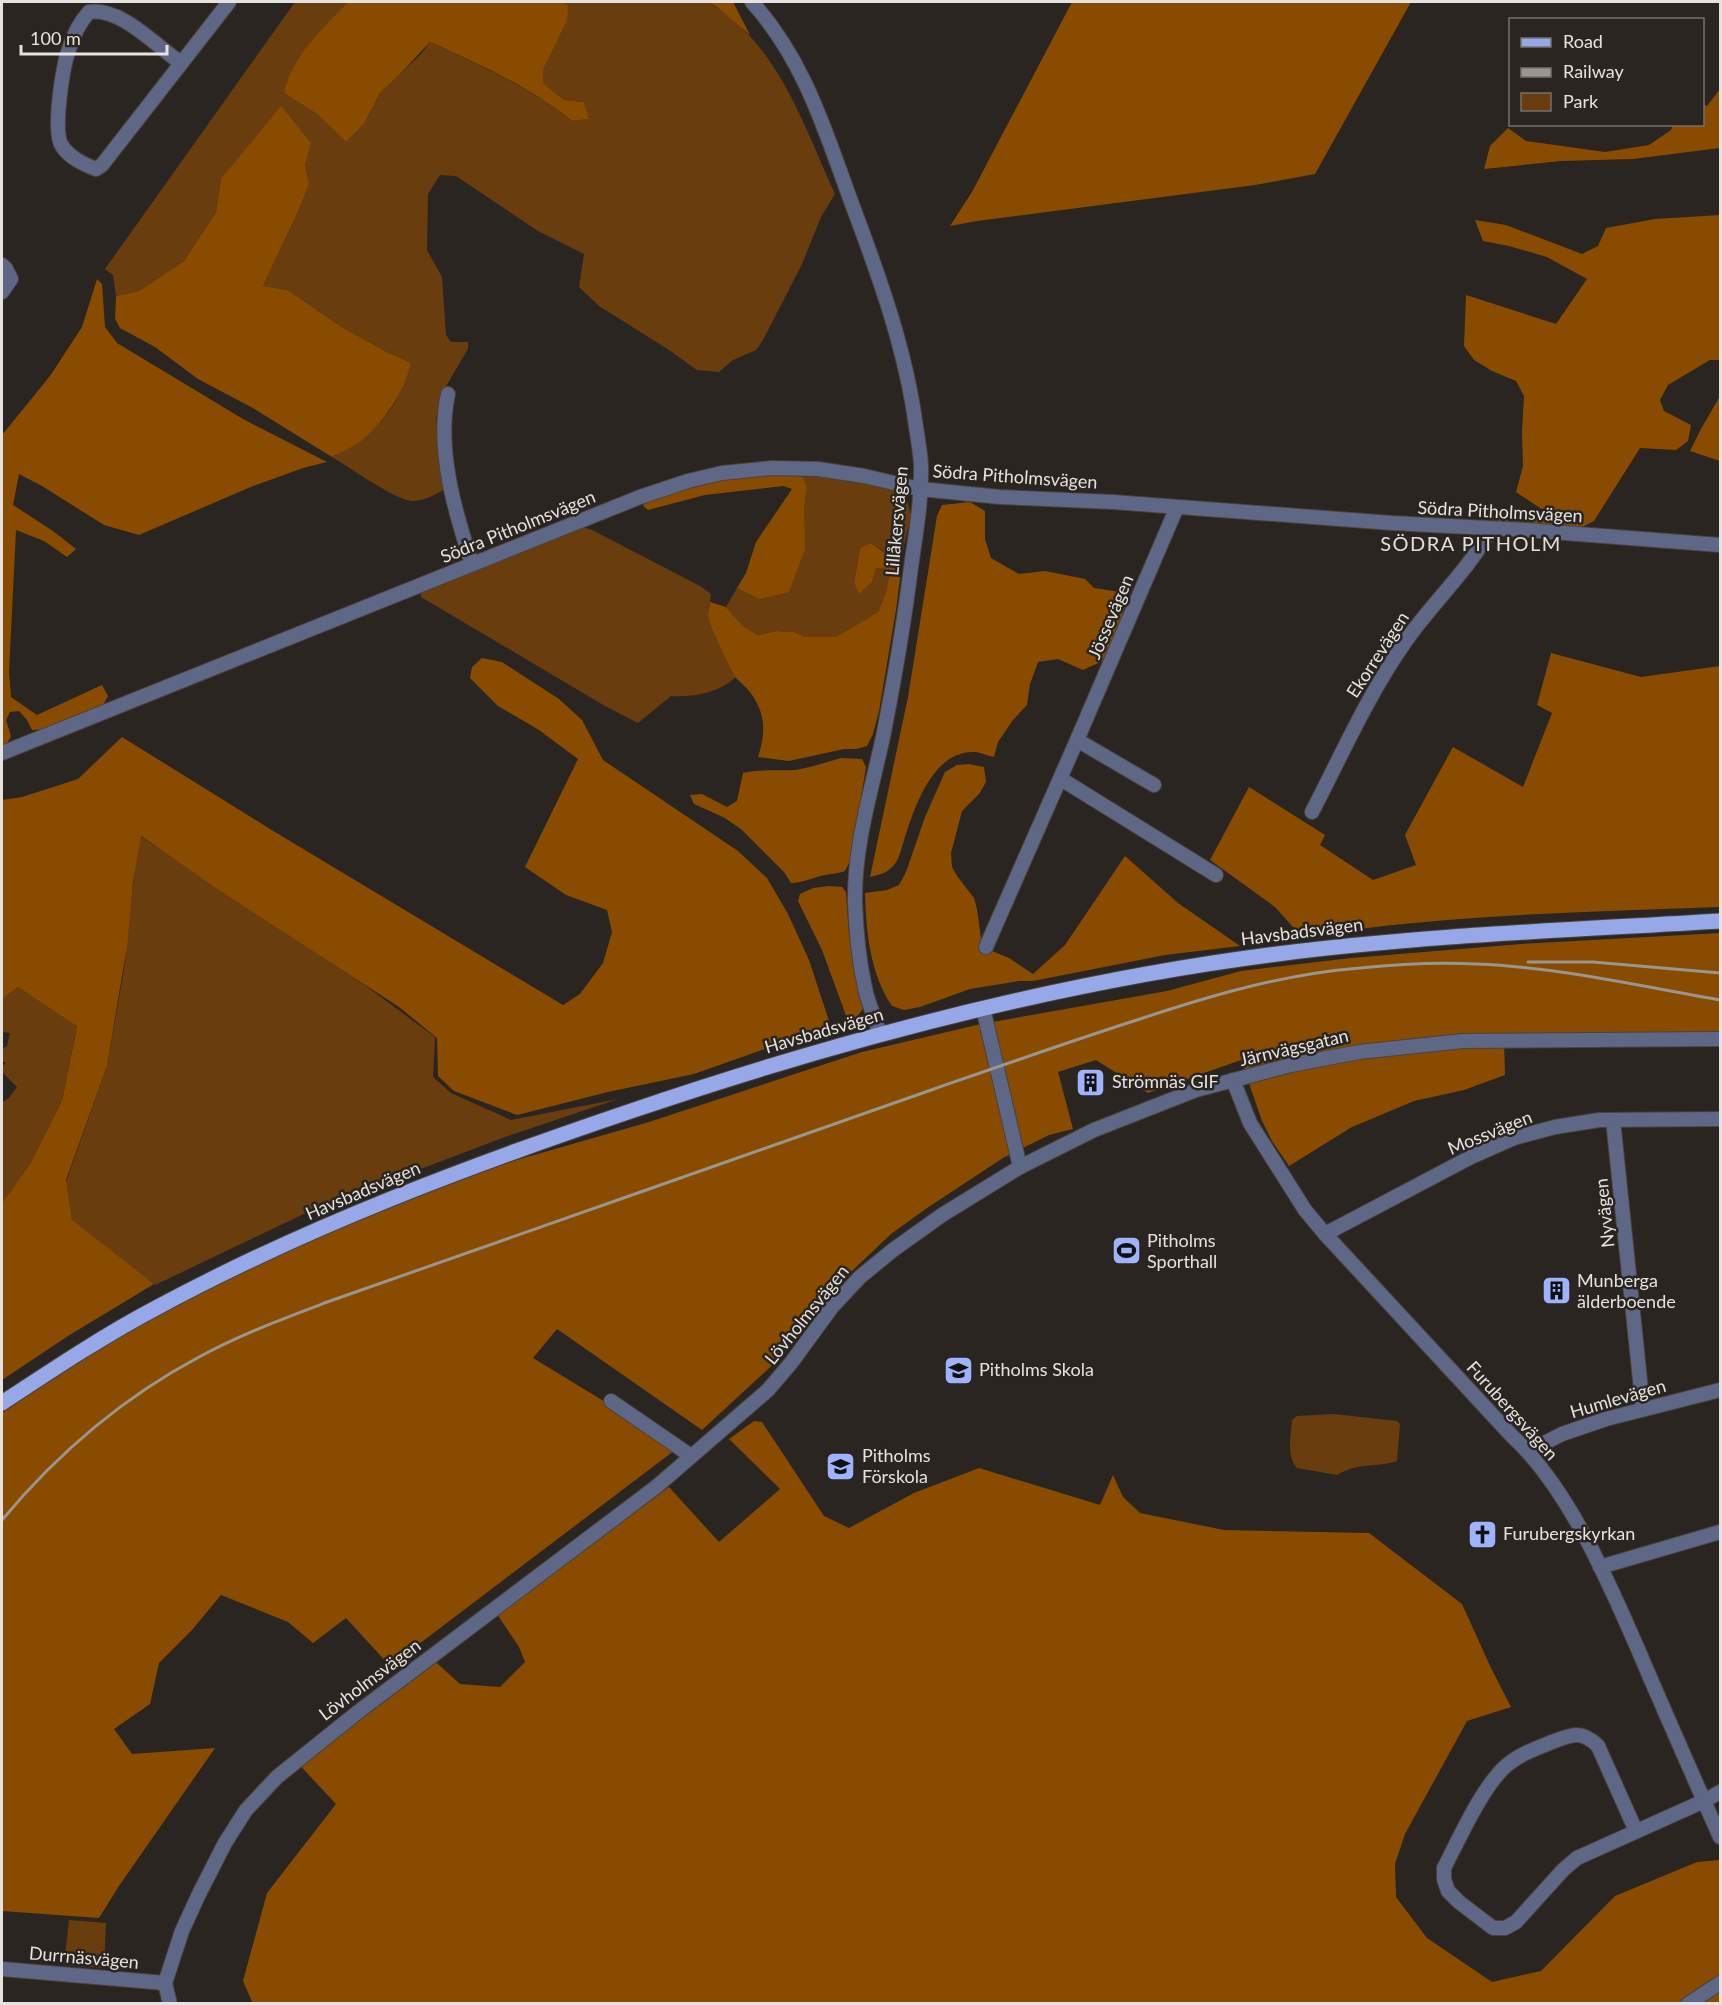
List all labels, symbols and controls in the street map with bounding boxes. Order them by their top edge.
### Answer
scale bar [21,18,166,56]
legend [1509,18,1704,126]
text: 100 m [30,27,81,49]
text: Road [1563,30,1603,52]
text: Railway [1563,60,1624,82]
text: Park [1563,90,1599,112]
street label: Södra Pitholmsvägen [932,459,1098,493]
street label: Lillåkersvägen [880,465,912,577]
street label: Södra Pitholmsvägen [437,485,598,567]
street label: Södra Pitholmsvägen [1417,496,1583,526]
district label: SÖDRA PITHOLM [1380,531,1562,555]
street label: Jössevägen [1083,571,1138,662]
street label: Ekorrevägen [1341,607,1413,702]
street label: Havsbadsvägen [1240,913,1364,949]
street label: Havsbadsvägen [762,1003,886,1058]
street label: Järnvägsgatan [1237,1024,1351,1070]
building icon: Strömnäs GIF [1075,1066,1107,1098]
place label: Strömnäs GIF [1112,1070,1219,1092]
street label: Mossvägen [1444,1105,1535,1159]
street label: Havsbadsvägen [302,1156,423,1224]
street label: Nyvägen [1589,1177,1619,1249]
place label: Pitholms Sporthall [1147,1229,1217,1272]
sports icon: Pitholms Sporthall [1110,1235,1142,1267]
street label: Lövholmsvägen [759,1260,853,1369]
place label: Munberga älderboende [1577,1269,1676,1312]
building icon: Munberga älderboende [1540,1275,1572,1307]
school or university icon: Pitholms Skola [942,1354,974,1386]
street label: Furubergsvägen [1462,1356,1563,1464]
place label: Pitholms Skola [979,1358,1094,1380]
street label: Humlevägen [1567,1374,1668,1422]
place label: Pitholms Förskola [862,1444,931,1487]
school or university icon: Pitholms Förskola [825,1450,857,1482]
church icon: Furubergskyrkan [1466,1518,1498,1550]
place label: Furubergskyrkan [1503,1522,1635,1544]
street label: Lövholmsvägen [314,1634,425,1725]
street label: Durrnäsvägen [28,1941,140,1973]

